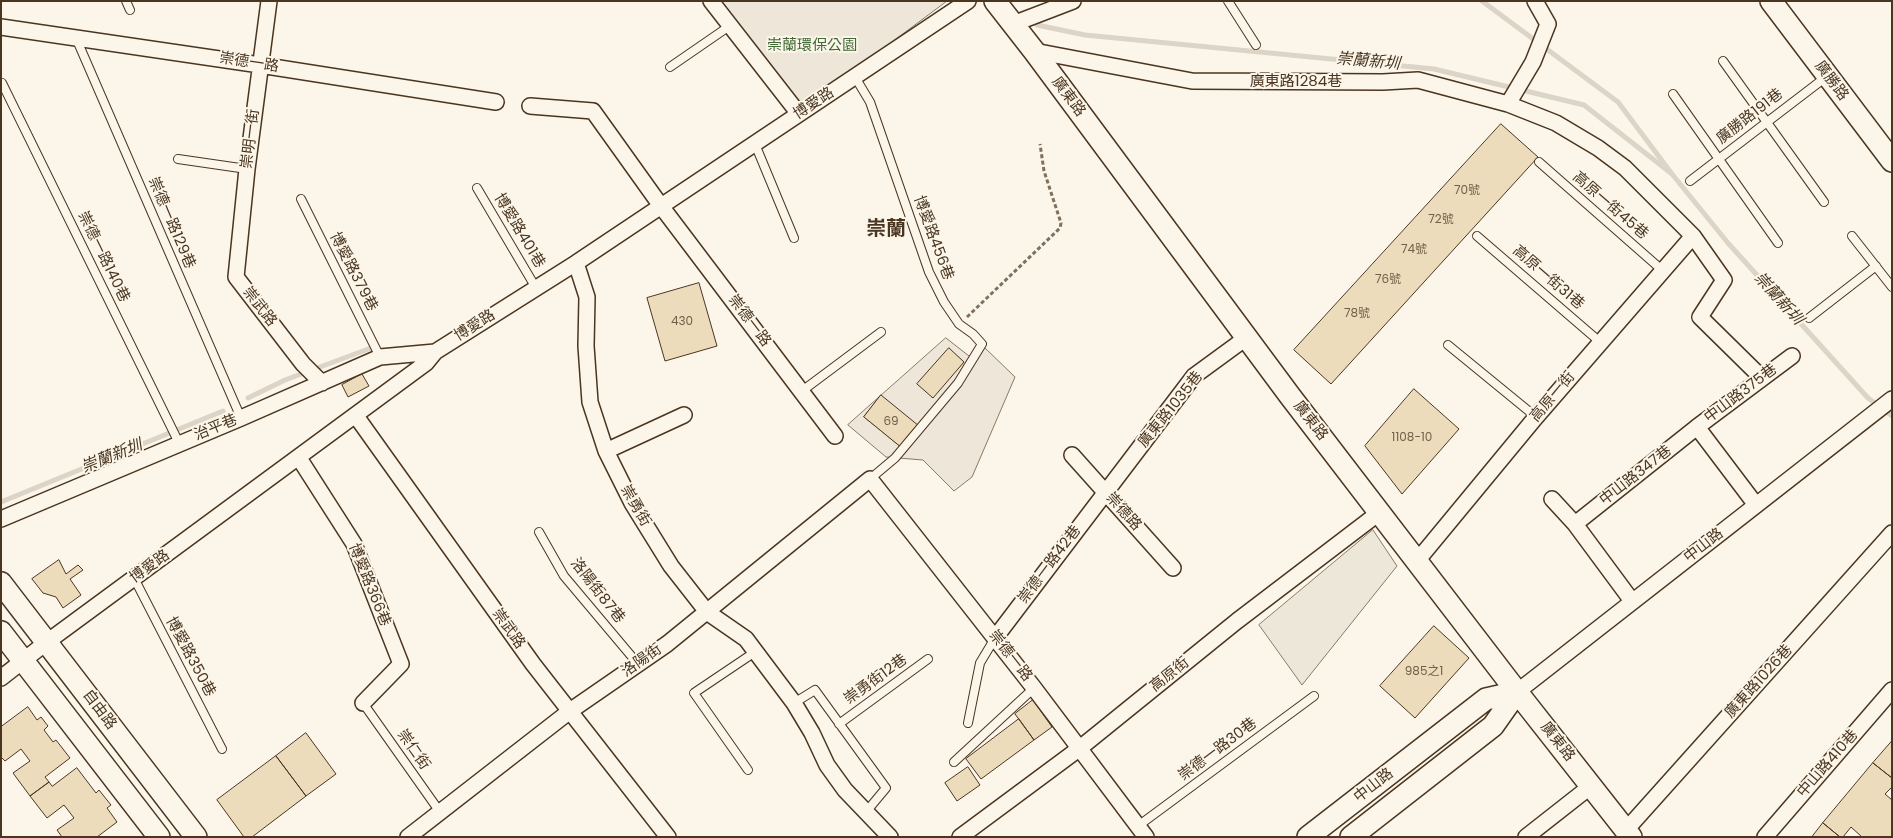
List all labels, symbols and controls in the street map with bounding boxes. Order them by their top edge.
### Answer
park label: 崇蘭環保公園 [767,37,857,55]
street label: 崇德一路 [218,49,280,77]
water label: 崇蘭新圳 [1335,50,1401,74]
street label: 廣勝路 [1810,58,1852,104]
street label: 廣東路1284巷 [1250,73,1342,91]
street label: 廣東路 [1047,74,1089,120]
street label: 博愛路 [790,84,838,124]
street label: 廣勝路191巷 [1713,86,1787,148]
street label: 崇明一街 [238,108,264,170]
street label: 高原一街45巷 [1569,168,1651,244]
street label: 崇德一路129巷 [144,174,198,272]
house number: 70號 [1454,184,1480,198]
street label: 博愛路401巷 [490,191,548,271]
street label: 博愛路456巷 [909,193,957,283]
street label: 崇德一路140巷 [73,209,133,305]
house number: 72號 [1428,213,1454,227]
district label: 崇蘭 [866,218,906,242]
street label: 博愛路379巷 [325,229,381,315]
street label: 高原一街31巷 [1509,242,1587,314]
house number: 74號 [1401,243,1427,257]
water label: 崇蘭新圳 [1749,269,1807,329]
house number: 76號 [1375,273,1401,287]
street label: 崇武路 [238,284,280,330]
street label: 崇德一路 [724,292,774,350]
street label: 博愛路 [451,306,499,346]
house number: 78號 [1344,307,1370,321]
house number: 430 [671,315,693,329]
street label: 中山路375巷 [1701,361,1781,427]
street label: 廣東路1035巷 [1135,368,1207,452]
street label: 高原一街 [1527,368,1579,426]
street label: 廣東路 [1289,398,1331,444]
street label: 治平巷 [192,411,240,445]
house number: 69 [883,415,899,429]
house number: 1108-10 [1392,431,1432,445]
water label: 崇蘭新圳 [79,436,145,478]
street label: 中山路347巷 [1596,442,1676,510]
street label: 崇勇街 [616,482,654,530]
street label: 崇德路 [1101,489,1145,535]
street label: 崇德一路42巷 [1015,522,1085,608]
street label: 中山路 [1681,525,1727,567]
street label: 博愛路366巷 [344,541,394,629]
street label: 博愛路 [127,546,173,588]
street label: 洛陽街87巷 [566,555,628,627]
street label: 崇武路 [488,605,528,653]
street label: 博愛路350巷 [161,614,219,700]
street label: 崇德一路 [984,627,1036,685]
street label: 洛陽街 [618,641,666,681]
street label: 廣東路1026巷 [1721,642,1797,722]
street label: 崇勇街12巷 [841,651,911,709]
street label: 高原街 [1147,654,1193,696]
house number: 985之1 [1405,665,1443,679]
street label: 自由路 [78,687,120,733]
street label: 崇德一路30巷 [1175,715,1261,785]
street label: 廣東路 [1536,719,1578,765]
street label: 崇仁街 [393,726,433,774]
street label: 中山路410巷 [1794,727,1862,801]
street label: 中山路 [1351,765,1397,807]

